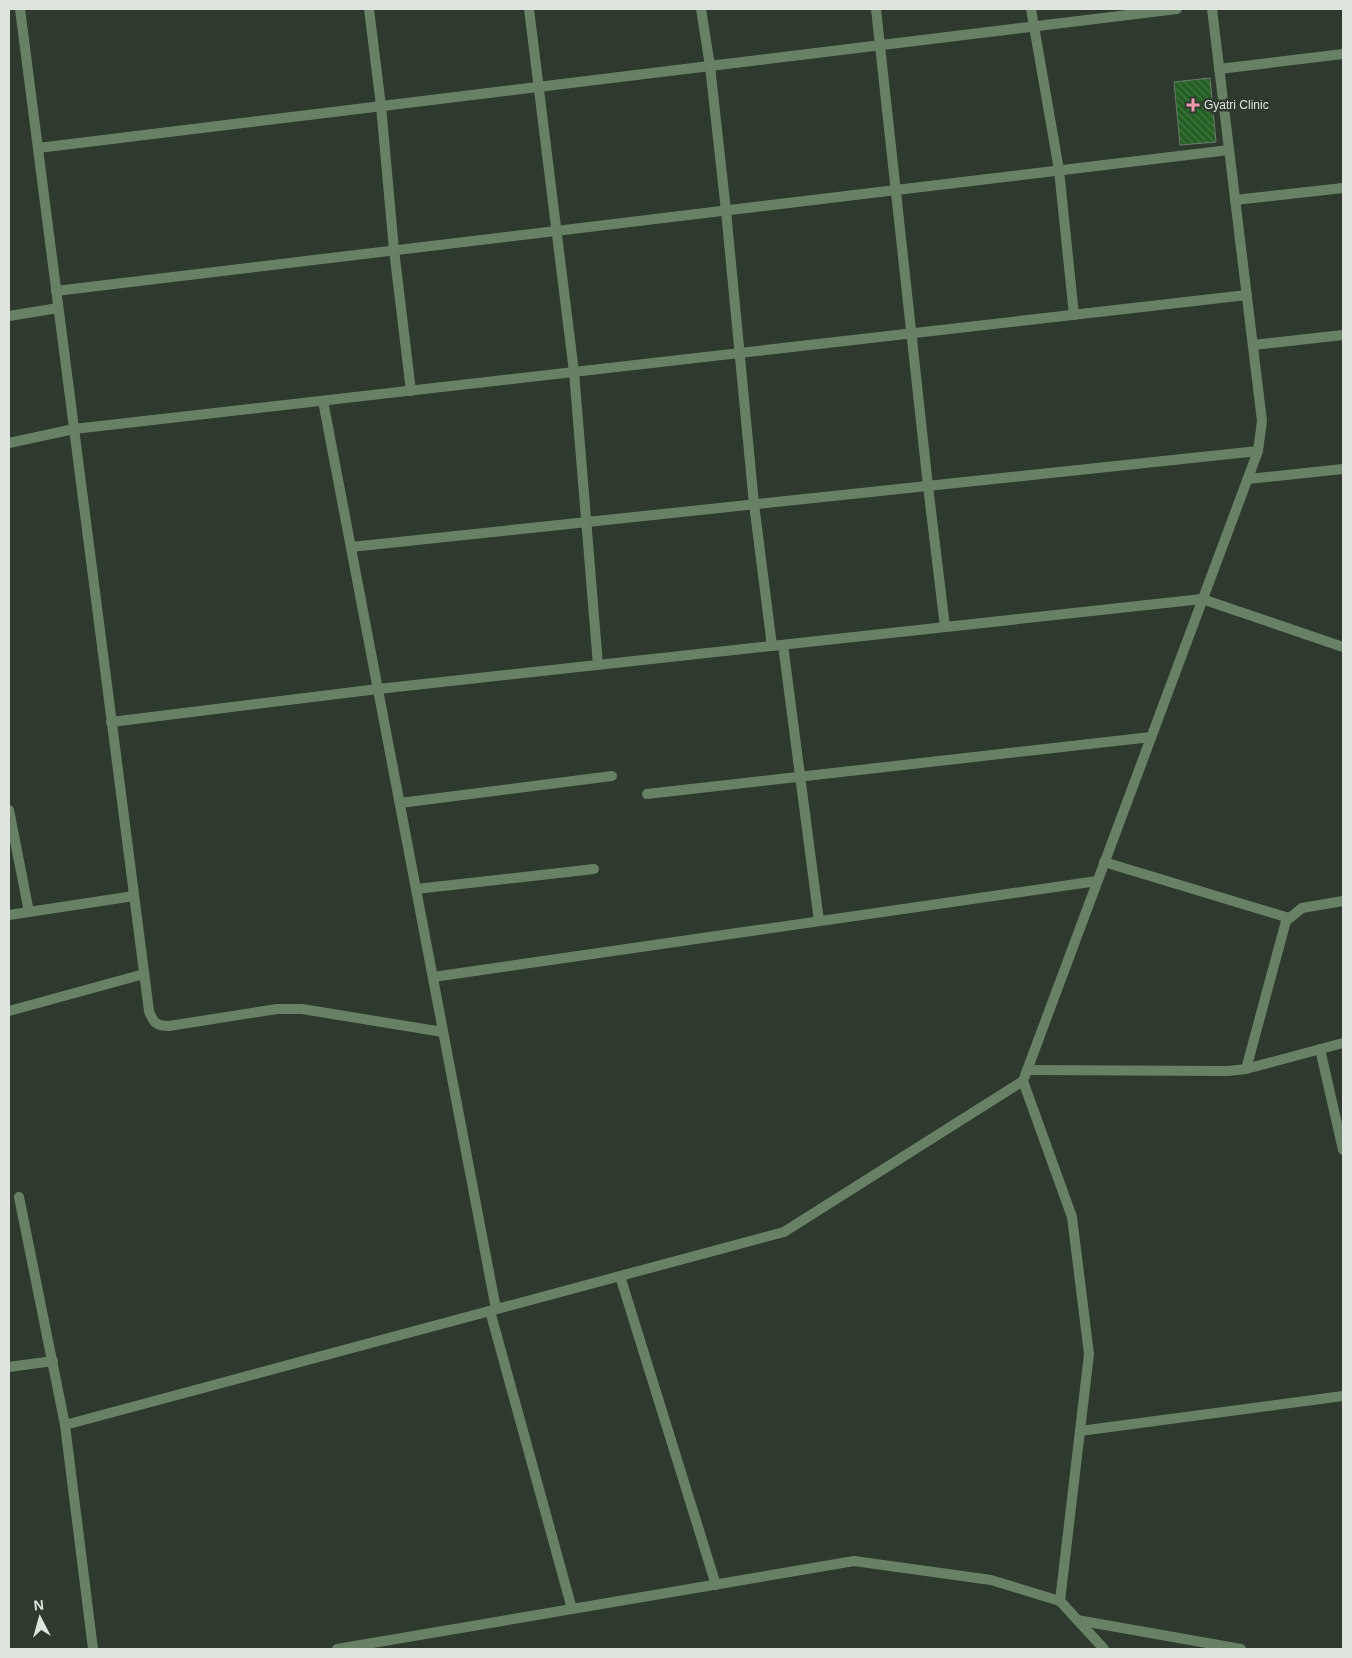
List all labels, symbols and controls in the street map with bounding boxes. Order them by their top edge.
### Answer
marker: Gyatri Clinic [1186,98,1200,112]
place label: Gyatri Clinic [1204,98,1269,112]
north arrow [15,1593,65,1643]
text: N [33,1597,45,1614]

